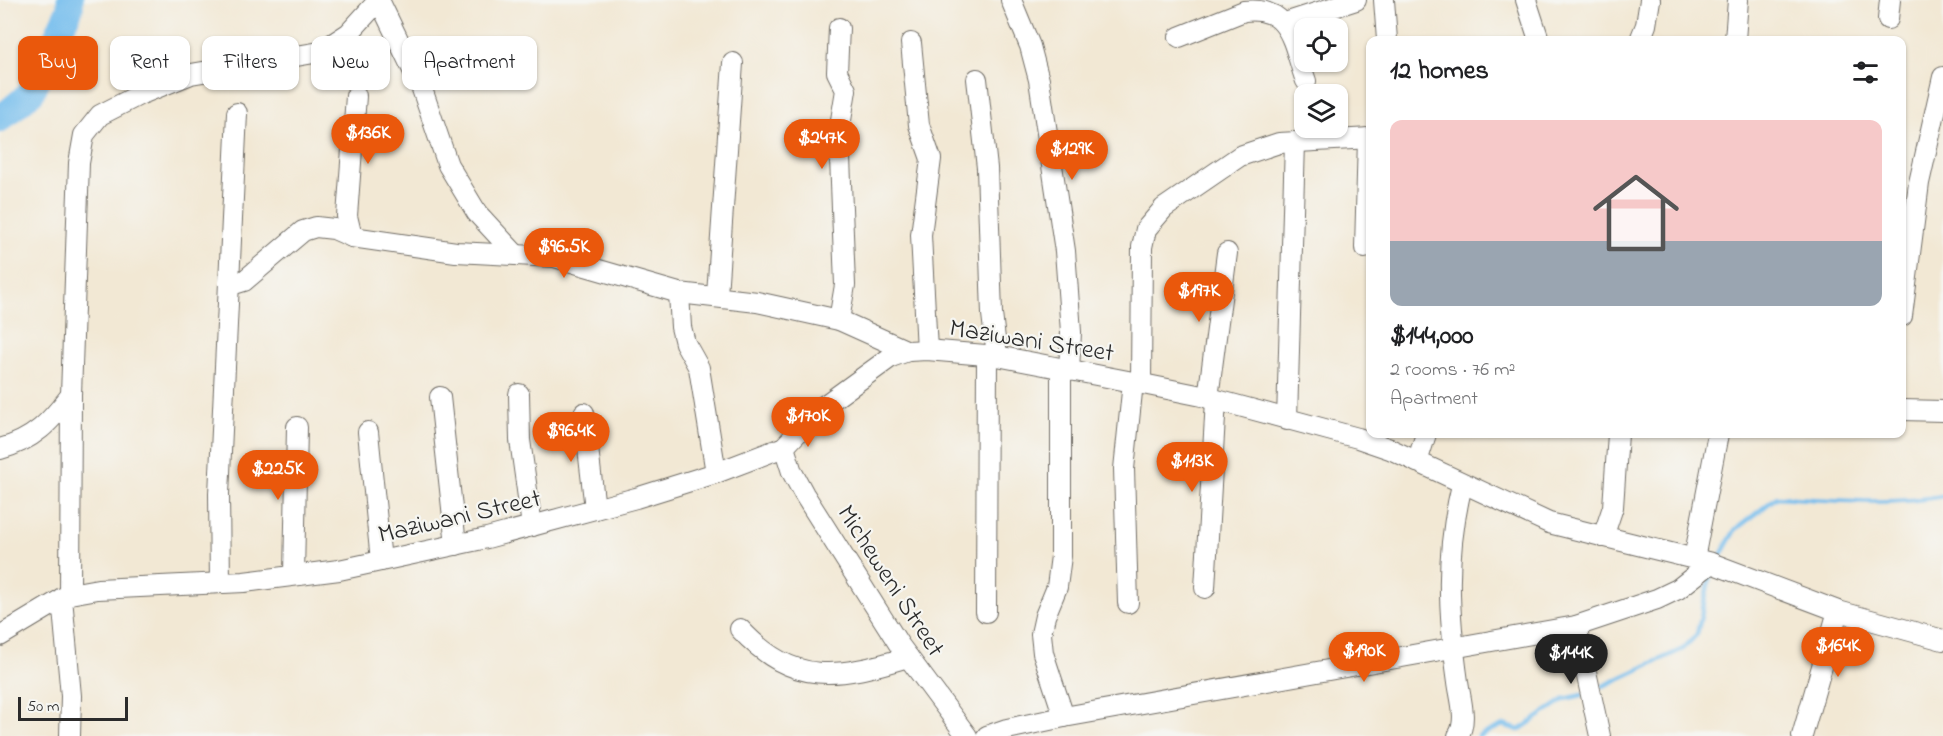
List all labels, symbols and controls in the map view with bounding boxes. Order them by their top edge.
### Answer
map controls [1294,18,1348,138]
button: locate [1294,18,1348,72]
chip: Buy [18,36,98,90]
chip: Rent [110,36,190,90]
chip: Filters [202,36,299,90]
chip: New [311,36,390,90]
chip: Apartment [402,36,537,90]
text: 12 homes [1390,53,1489,91]
icon: filters [1849,56,1882,89]
button: layers [1294,84,1348,138]
pin: $136K [326,114,410,165]
text: $136K [345,119,391,148]
pin: $247K [780,119,864,170]
text: $247K [798,124,846,153]
pin: $129K [1030,130,1114,181]
text: $129K [1050,135,1094,164]
icon: home [1582,159,1690,267]
pin: $96.5K [515,228,613,279]
text: $96.5K [538,233,590,262]
pin: $197K [1157,272,1241,323]
text: $197K [1178,277,1220,306]
street label: Maziwani Street [947,310,1117,374]
text: $144,000 [1390,318,1474,356]
text: 2 rooms · 76 m² [1390,356,1515,385]
text: Apartment [1390,385,1478,414]
pin: $170K [766,397,850,448]
text: $170K [785,402,831,431]
pin: $96.4K [522,412,620,463]
text: $96.4K [547,417,595,446]
pin: $113K [1150,442,1234,493]
text: $113K [1171,447,1213,476]
pin: $225K [236,450,320,501]
text: $225K [251,455,305,484]
street label: Maziwani Street [375,481,545,555]
street label: Micheweni Street [826,498,953,665]
pin: $164K [1796,627,1880,678]
pin: $190K [1322,632,1406,683]
text: $164K [1815,632,1861,661]
pin: $144K [1529,634,1613,685]
text: $190K [1343,637,1385,666]
text: $144K [1549,639,1593,668]
scale bar [18,694,128,722]
text: 50 m [27,695,59,719]

